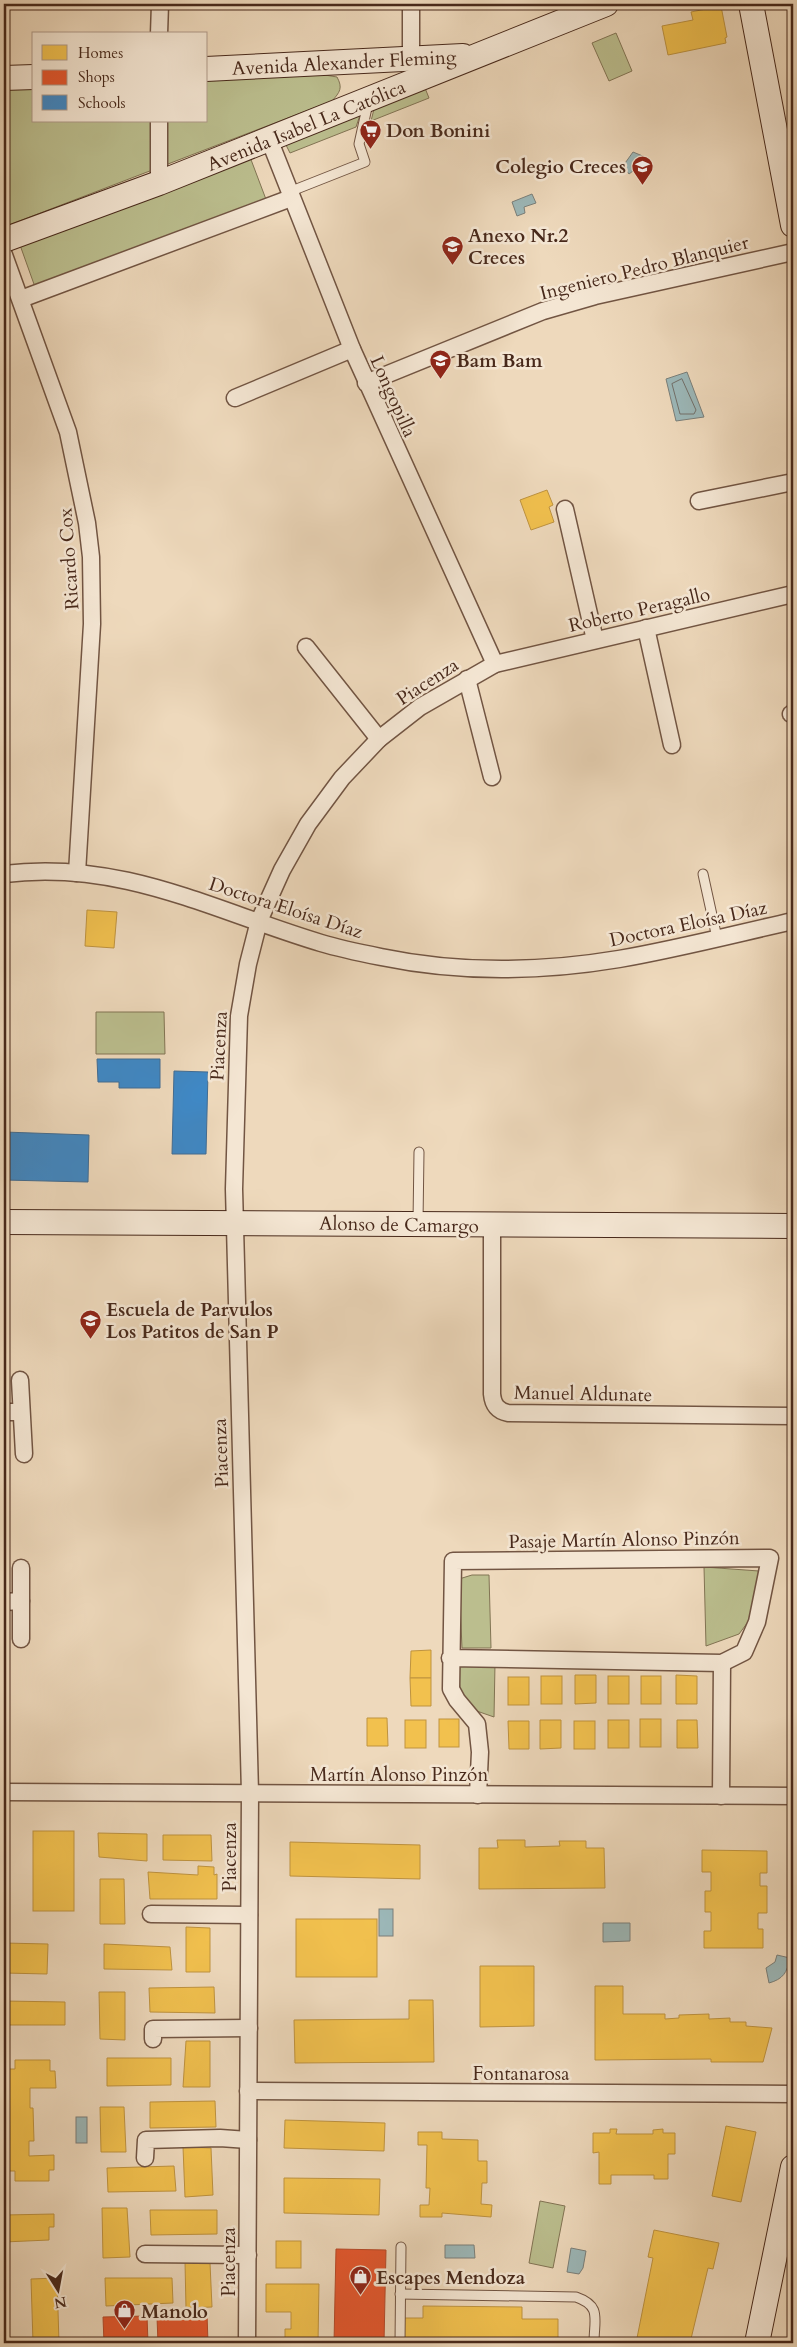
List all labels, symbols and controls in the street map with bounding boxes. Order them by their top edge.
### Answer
legend [32,32,208,122]
text: Homes [78,43,123,63]
street label: Avenida Alexander Fleming [231,44,457,82]
text: Shops [78,67,115,87]
street label: Avenida Isabel La Católica [203,74,410,178]
text: Schools [78,93,126,113]
supermarket icon: Don Bonini [358,118,382,149]
place label: Don Bonini [386,118,490,144]
place label: Colegio Creces [495,154,626,180]
school or university icon: Colegio Creces [630,154,654,185]
place label: Anexo Nr.2 Creces [468,223,569,271]
street label: Ingeniero Pedro Blanquier [537,229,751,306]
school or university icon: Anexo Nr.2 Creces [440,234,464,265]
school or university icon: Bam Bam [428,348,452,379]
place label: Bam Bam [456,348,543,374]
street label: Longopilla [364,351,423,441]
street label: Ricardo Cox [52,507,86,611]
street label: Roberto Peragallo [566,581,712,639]
street label: Piacenza [391,652,464,712]
street label: Doctora Eloísa Díaz [205,871,366,945]
street label: Doctora Eloísa Díaz [607,895,770,953]
street label: Piacenza [204,1011,234,1081]
street label: Alonso de Camargo [319,1211,479,1239]
place label: Escuela de Parvulos Los Patitos de San P [106,1297,279,1345]
school or university icon: Escuela de Parvulos Los Patitos de San P [78,1308,102,1339]
street label: Manuel Aldunate [514,1380,652,1408]
street label: Piacenza [207,1418,235,1488]
street label: Pasaje Martín Alonso Pinzón [508,1525,740,1555]
street label: Martín Alonso Pinzón [310,1762,488,1788]
street label: Piacenza [217,1822,243,1892]
street label: Fontanarosa [473,2061,569,2087]
street label: Piacenza [216,2227,242,2297]
north arrow [32,2264,82,2314]
shop icon: Escapes Mendoza [348,2265,372,2296]
place label: Escapes Mendoza [376,2265,526,2291]
text: N [53,2292,68,2313]
shop icon: Manolo [113,2299,137,2330]
place label: Manolo [141,2299,208,2325]

